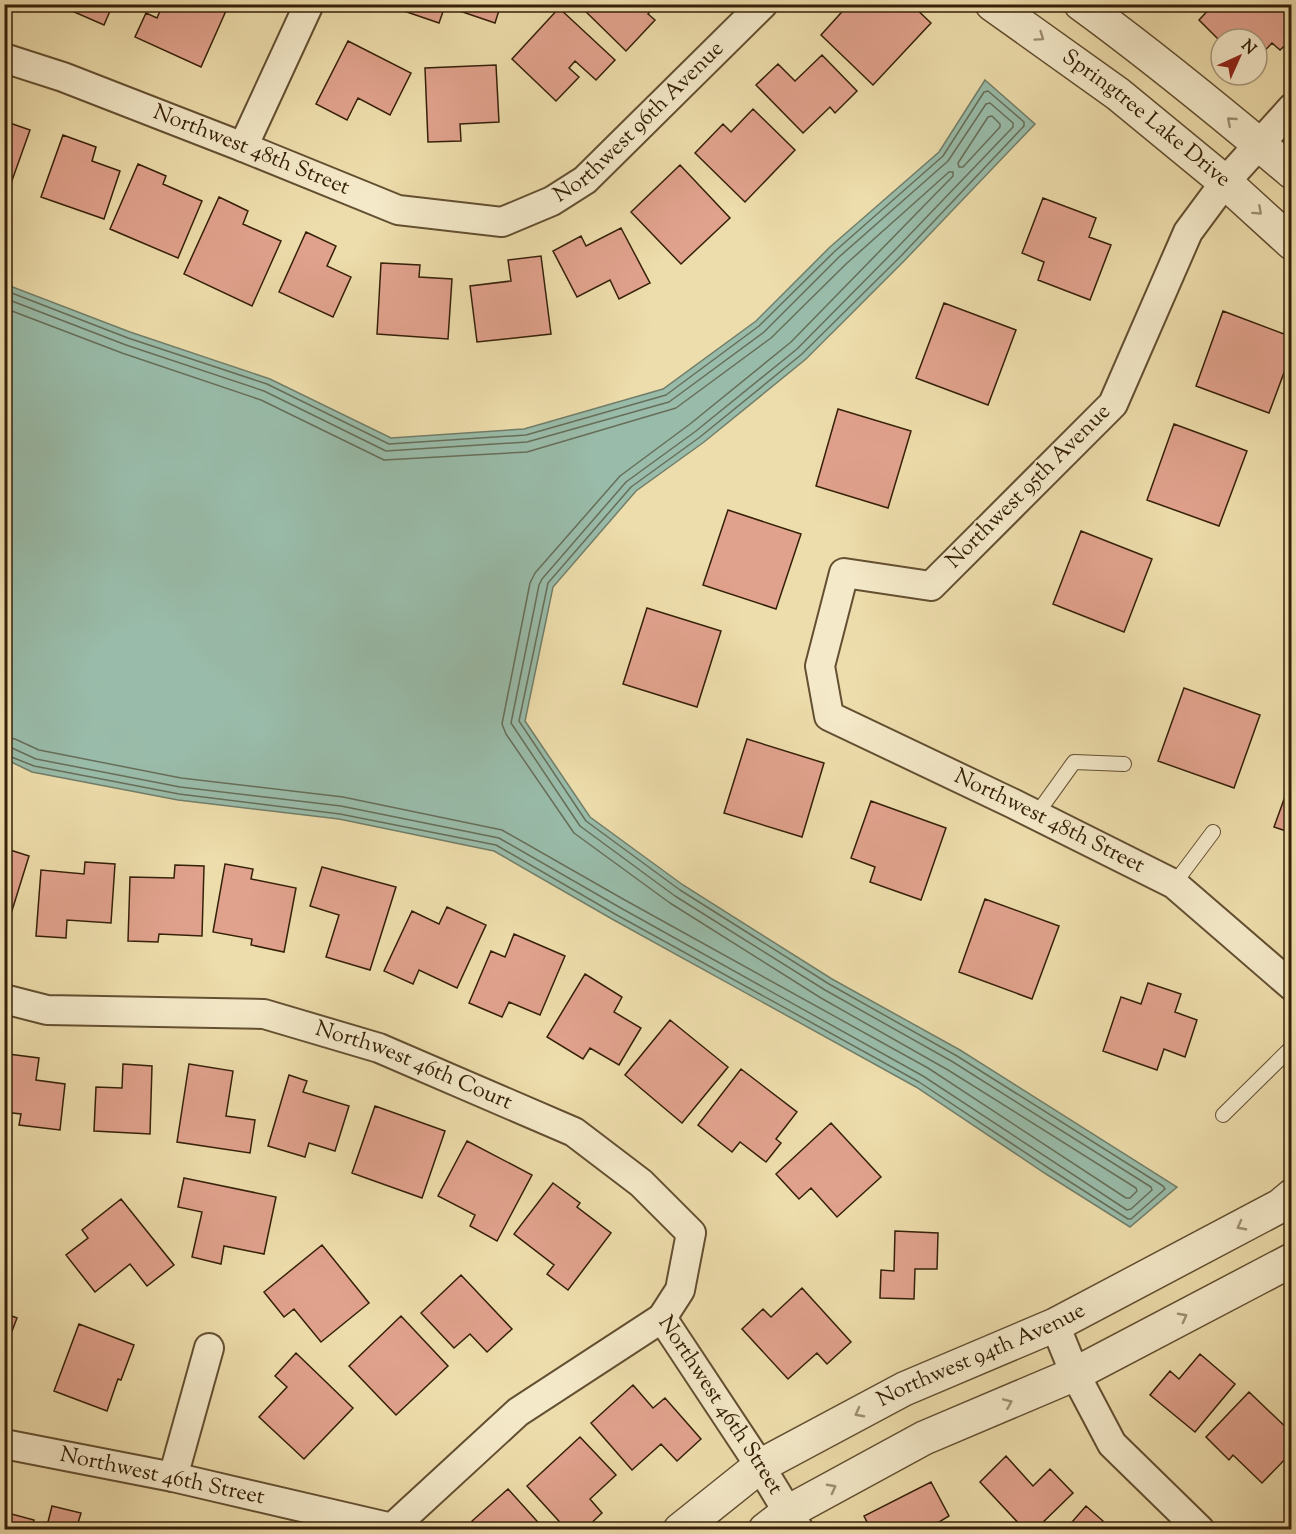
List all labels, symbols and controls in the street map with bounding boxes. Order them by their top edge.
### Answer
north arrow [1209,27,1269,87]
one-way arrow [1033,30,1044,41]
street label: Northwest 96th Avenue [548,34,732,212]
text: N [1235,36,1261,61]
street label: Springtree Lake Drive [1055,42,1237,196]
street label: Northwest 48th Street [148,97,354,205]
one-way arrow [1227,117,1238,128]
one-way arrow [1251,204,1262,215]
street label: Northwest 95th Avenue [939,397,1119,577]
street label: Northwest 48th Street [948,762,1150,883]
street label: Northwest 46th Court [311,1014,517,1120]
one-way arrow [1237,1219,1248,1230]
street label: Northwest 94th Avenue [872,1296,1091,1416]
street label: Northwest 46th Street [649,1310,790,1502]
one-way arrow [1176,1313,1187,1324]
one-way arrow [1001,1398,1012,1410]
one-way arrow [855,1406,865,1417]
street label: Northwest 46th Street [57,1440,268,1514]
one-way arrow [826,1484,836,1495]

